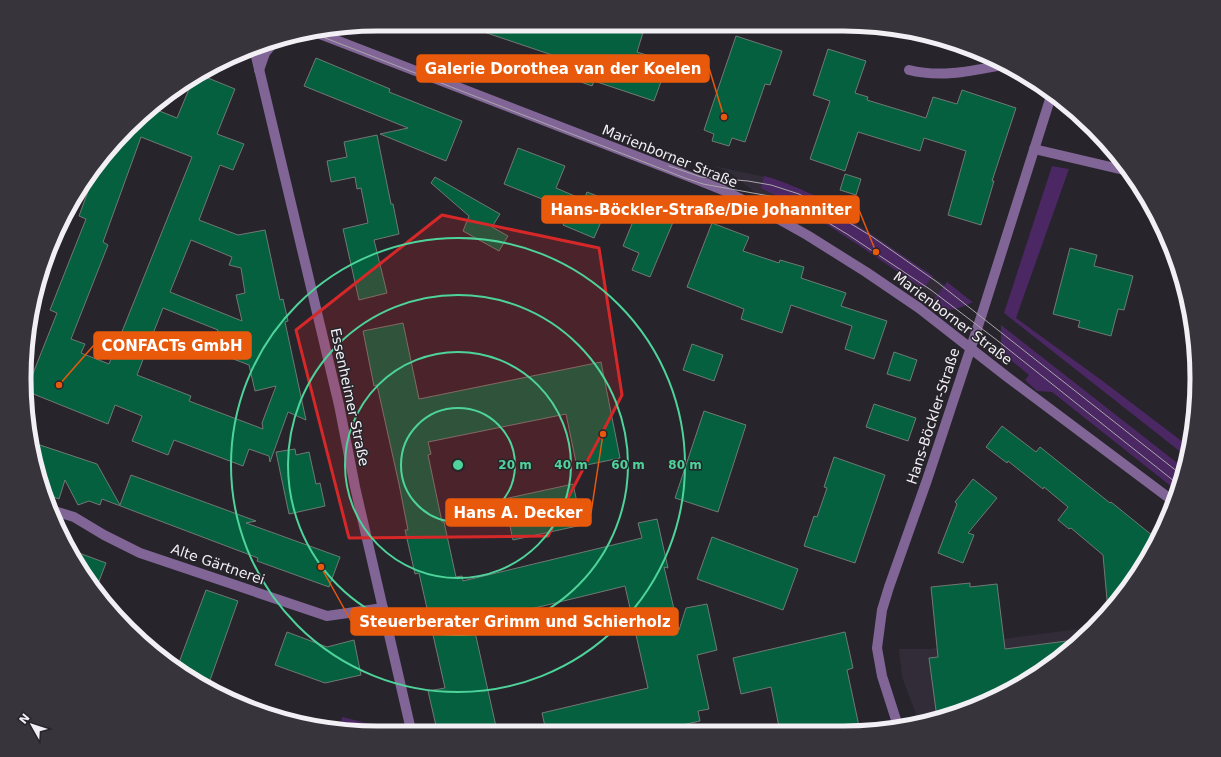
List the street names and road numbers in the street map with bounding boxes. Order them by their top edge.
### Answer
street label: Marienborner Straße [600,121,740,191]
street label: Marienborner Straße [890,268,1016,368]
street label: Essenheimer Straße [328,326,372,468]
street label: Hans-Böckler-Straße [903,346,963,486]
street label: Alte Gärtnerei [169,540,267,588]

